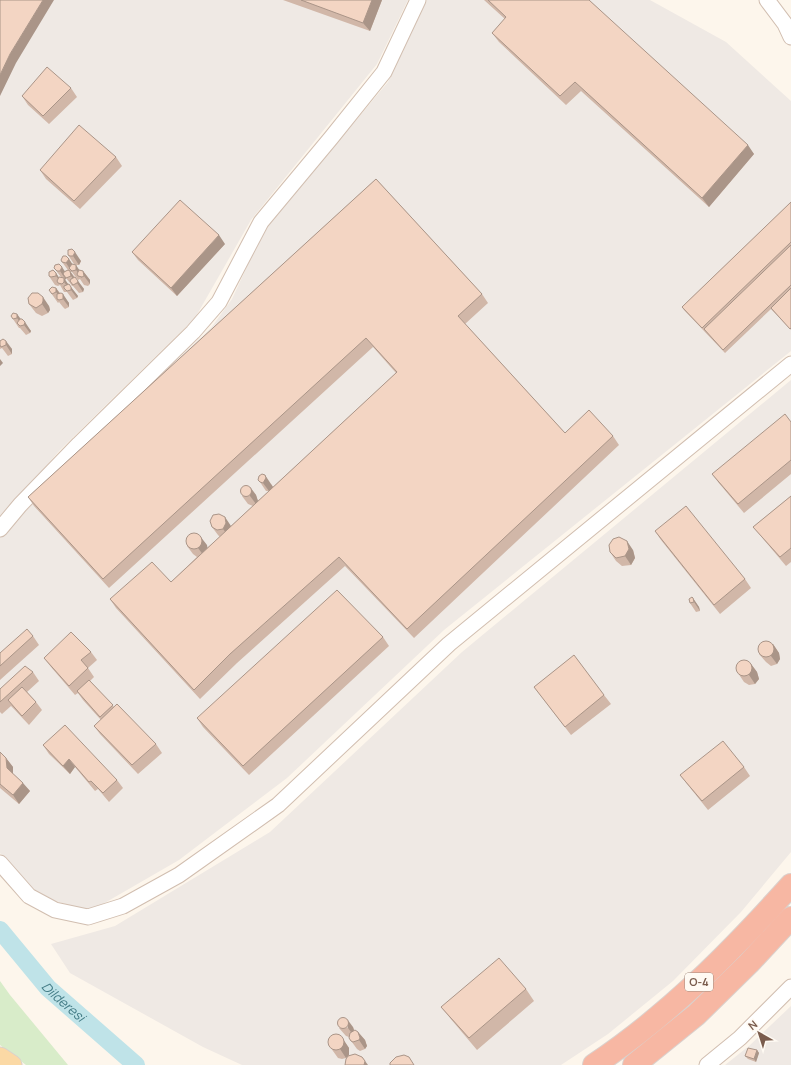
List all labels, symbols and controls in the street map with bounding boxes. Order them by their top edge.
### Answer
road number: O-4 [685,973,713,991]
water label: Dilderesi [38,978,91,1027]
north arrow [739,1013,779,1053]
text: N [745,1016,760,1033]

